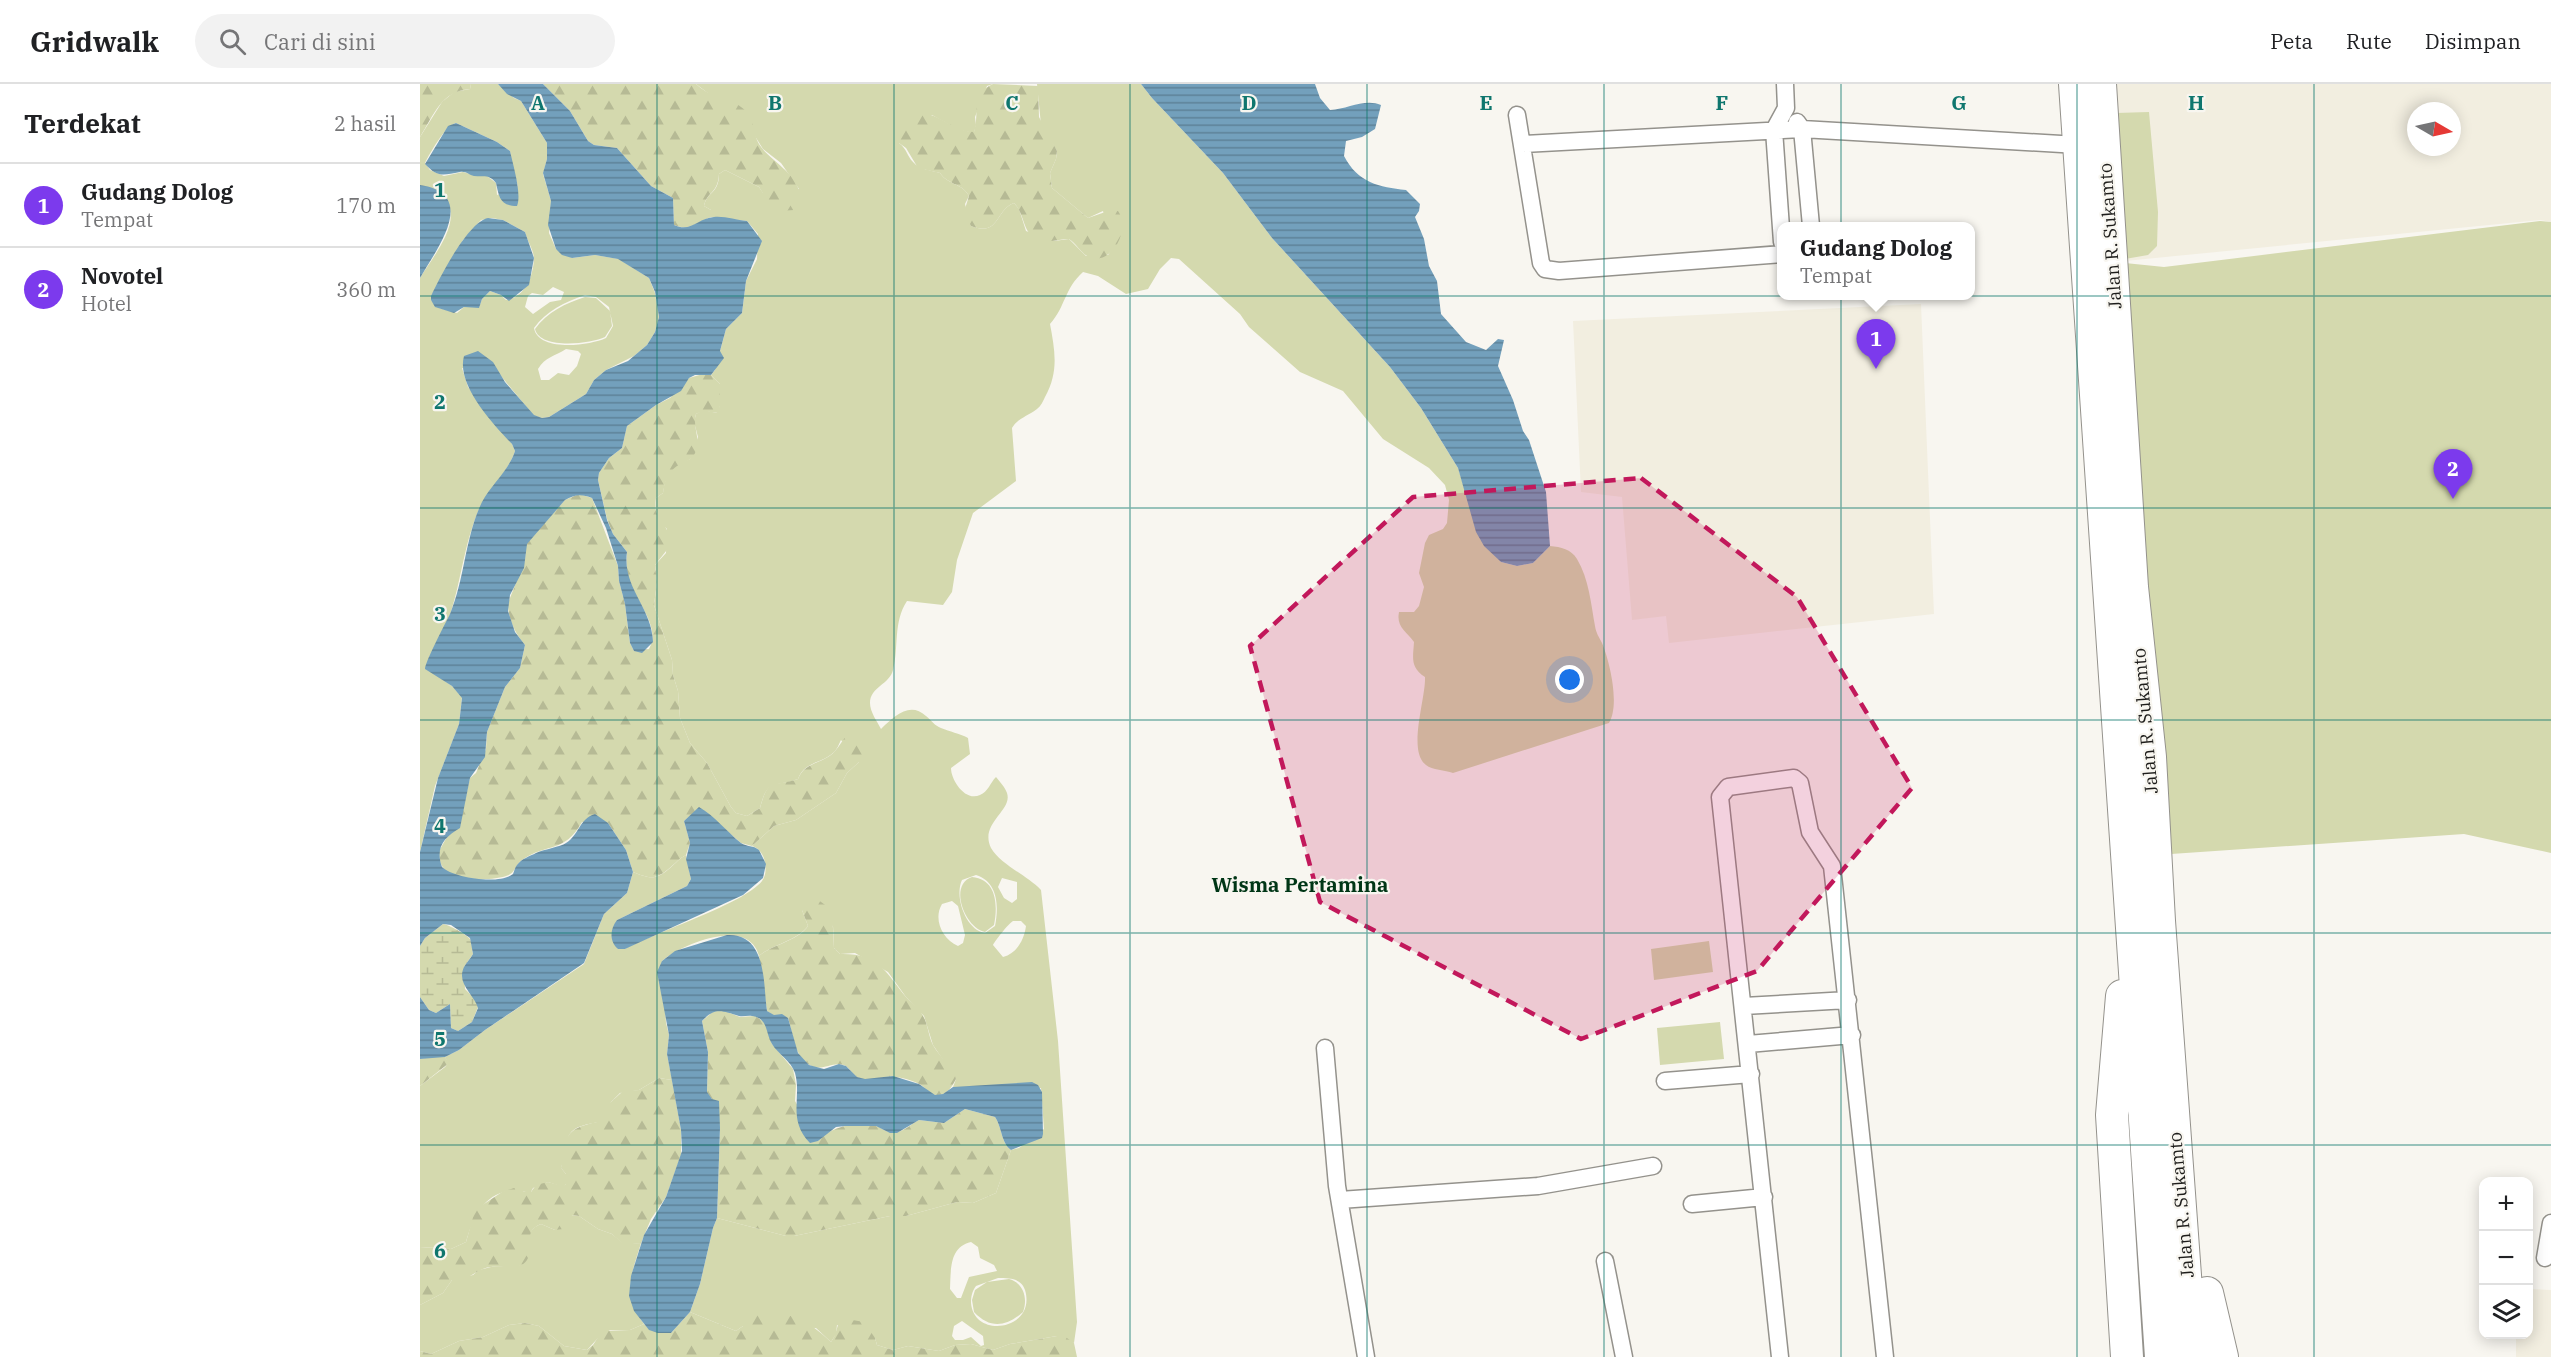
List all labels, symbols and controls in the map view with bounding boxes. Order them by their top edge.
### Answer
search box [195,14,615,68]
text: Gridwalk [30,23,159,60]
icon: search [216,25,249,58]
text: Cari di sini [264,27,376,56]
text: Peta [2270,27,2313,55]
text: Rute [2346,27,2392,55]
text: Disimpan [2425,27,2521,55]
text: A [531,89,545,116]
text: B [768,89,782,116]
text: C [1005,89,1019,116]
text: D [1241,89,1257,116]
text: E [1479,89,1493,116]
text: F [1716,89,1728,116]
text: G [1951,89,1967,116]
text: H [2188,89,2204,116]
north arrow [2407,102,2461,156]
text: Terdekat [24,106,141,140]
text: 2 hasil [334,110,396,137]
street label: Jalan R. Sukamto [2093,162,2127,310]
text: 1 [434,176,446,203]
text: Gudang Dolog [81,177,233,206]
text: 1 [38,192,50,219]
text: 170 m [336,192,396,219]
text: Tempat [81,206,153,233]
popup [1777,222,1975,300]
text: Gudang Dolog [1800,233,1952,262]
text: Novotel [81,261,163,290]
text: Tempat [1800,262,1872,289]
text: 2 [38,276,50,303]
text: 360 m [336,276,396,303]
text: Hotel [81,290,132,317]
pin: 1 [1856,320,1896,369]
text: 2 [434,388,446,415]
pin: 2 [2434,450,2472,499]
text: 3 [434,600,446,627]
street label: Jalan R. Sukamto [2127,647,2163,795]
your location [1555,665,1584,694]
text: 4 [434,812,446,839]
district label: Wisma Pertamina [1212,871,1388,898]
text: 5 [434,1025,446,1052]
street label: Jalan R. Sukamto [2163,1131,2199,1279]
map controls [2479,1177,2533,1339]
button: + [2479,1177,2533,1231]
button: − [2479,1231,2533,1285]
text: 6 [434,1237,446,1264]
button: layers [2479,1285,2533,1339]

